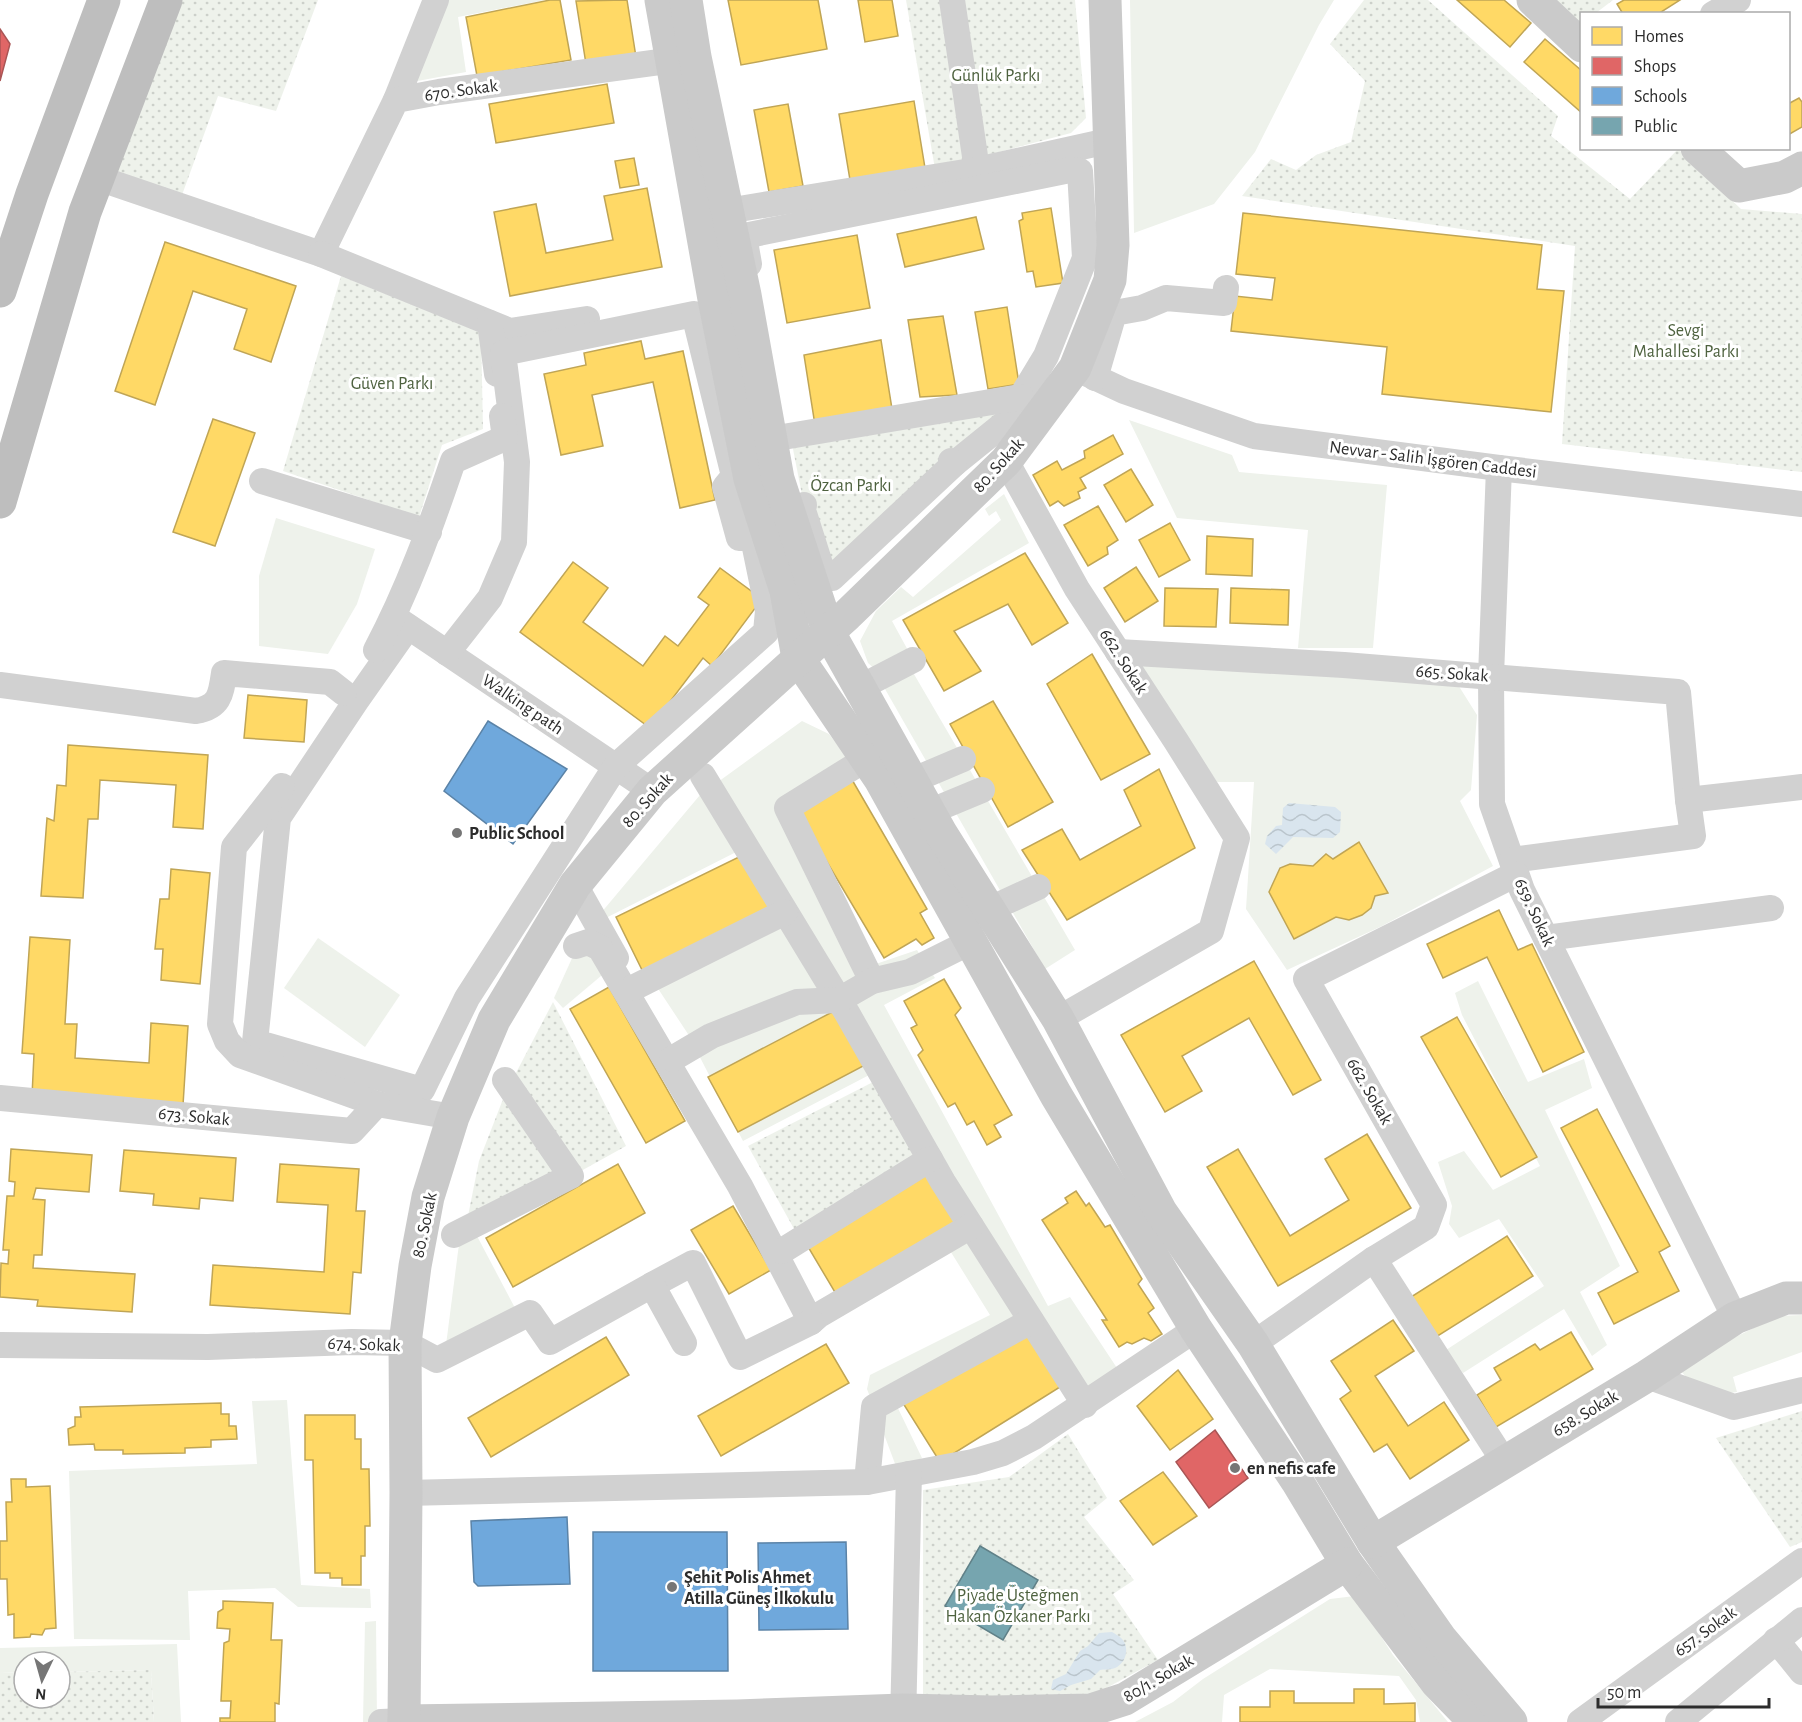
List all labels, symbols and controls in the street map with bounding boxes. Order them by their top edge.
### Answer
legend [1580,12,1790,150]
text: Homes [1634,28,1684,46]
text: Shops [1634,58,1676,76]
park label: Günlük Parkı [952,67,1040,85]
street label: 670. Sokak [423,77,500,105]
text: Schools [1634,88,1687,106]
text: Public [1634,118,1677,136]
park label: Sevgi Mahallesi Parkı [1633,322,1739,361]
park label: Güven Parkı [351,375,433,393]
street label: 80. Sokak [970,434,1028,496]
street label: Nevvar - Salih İşgören Caddesi [1328,436,1538,482]
park label: Özcan Parkı [810,475,892,495]
street label: 662. Sokak [1096,626,1151,698]
street label: 665. Sokak [1415,662,1490,686]
street label: Walking path [478,671,566,739]
street label: 80. Sokak [619,769,677,831]
place label: Public School [469,825,564,843]
marker: Public School [450,826,464,840]
street label: 659. Sokak [1511,876,1558,950]
street label: 662. Sokak [1343,1055,1396,1129]
street label: 673. Sokak [157,1105,231,1129]
street label: 80. Sokak [409,1190,441,1260]
street label: 674. Sokak [327,1335,402,1355]
street label: 658. Sokak [1550,1387,1622,1440]
place label: en nefis cafe [1247,1460,1336,1478]
marker: en nefis cafe [1228,1461,1242,1475]
place label: Şehit Polis Ahmet Atilla Güneş İlkokulu [684,1569,834,1608]
marker: Şehit Polis Ahmet Atilla Güneş İlkokulu [665,1580,679,1594]
park label: Piyade Üsteğmen Hakan Özkaner Parkı [945,1585,1091,1626]
street label: 657. Sokak [1671,1603,1741,1660]
north arrow [12,1650,72,1710]
street label: 80/1. Sokak [1120,1651,1197,1706]
scale bar [1598,1671,1769,1709]
text: 50 m [1607,1684,1641,1702]
text: N [35,1685,47,1702]

